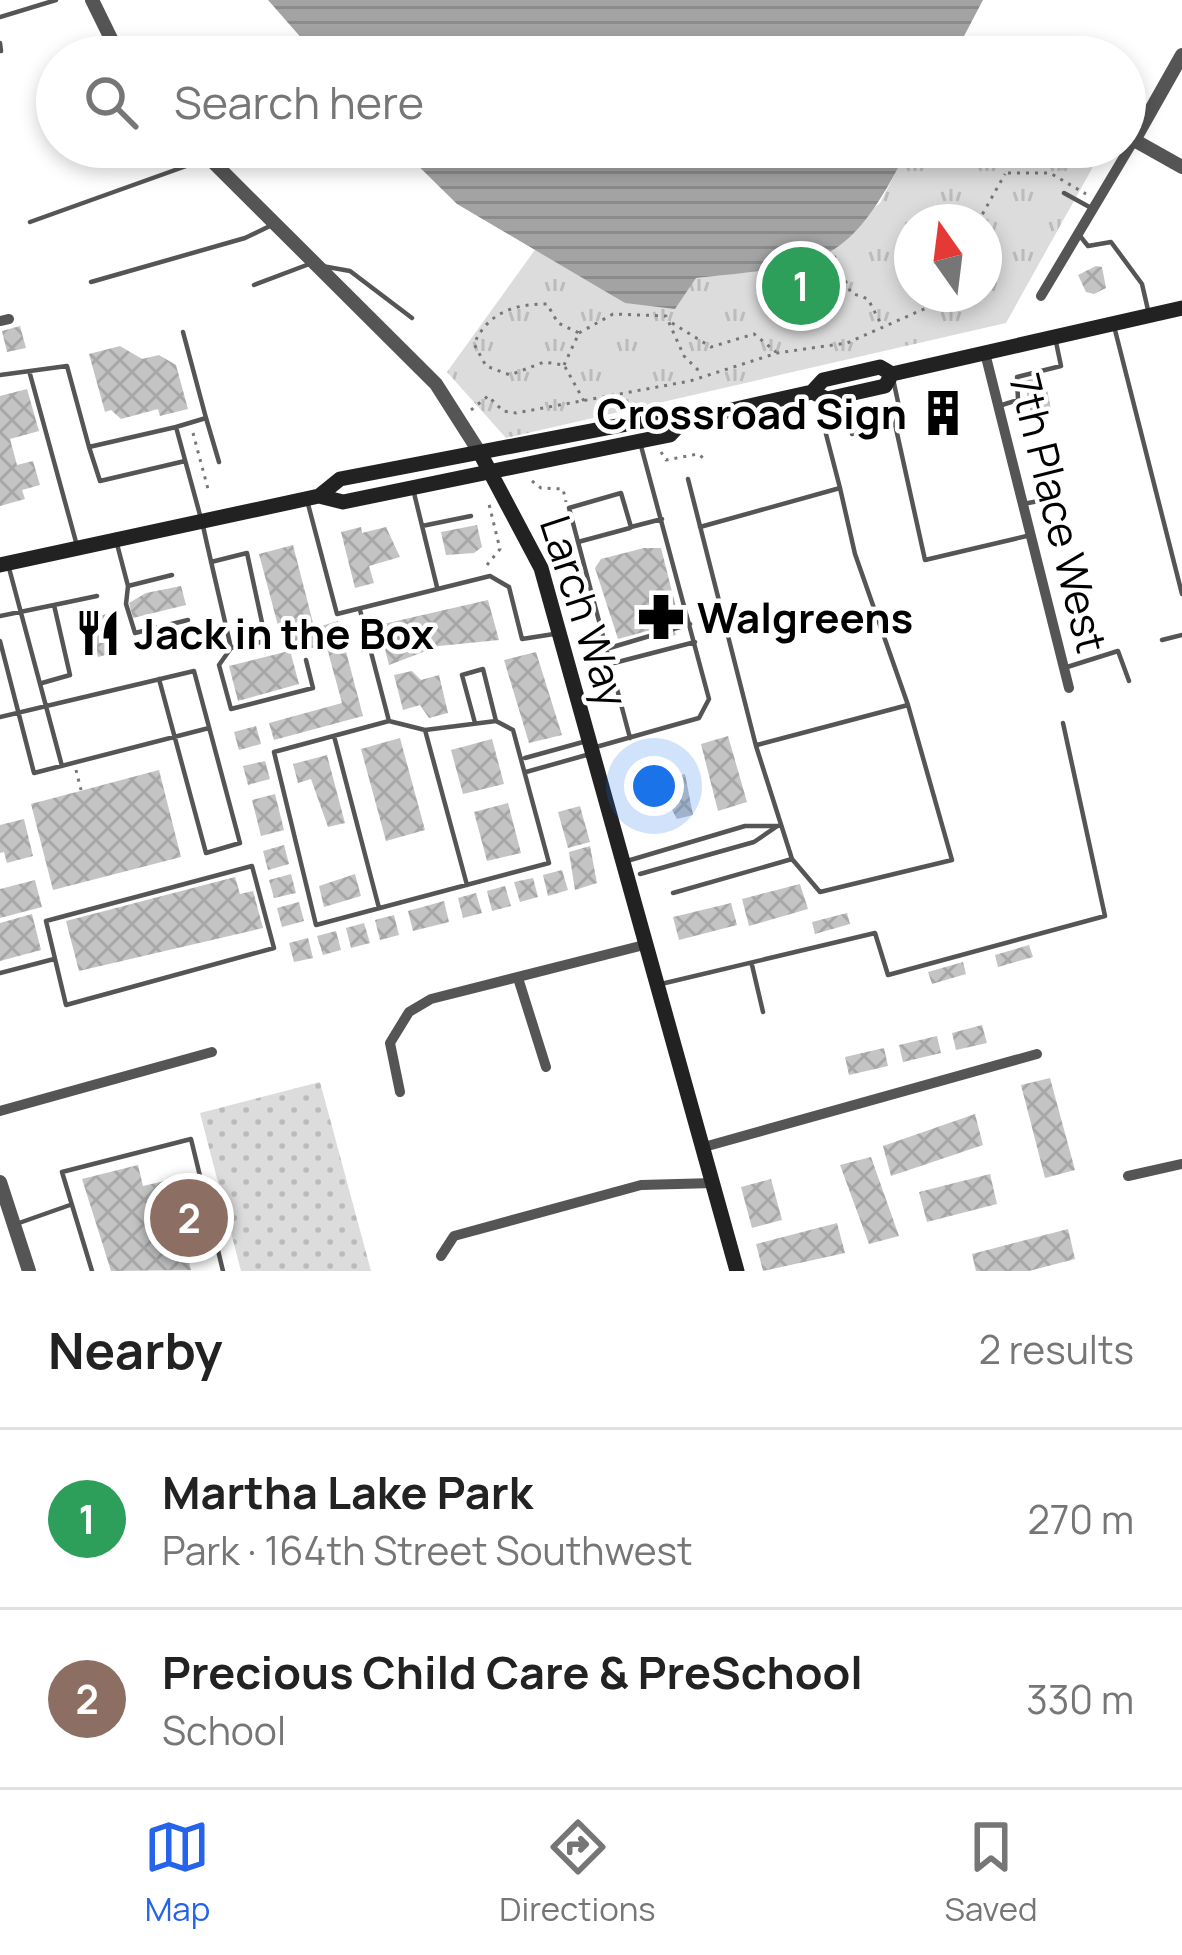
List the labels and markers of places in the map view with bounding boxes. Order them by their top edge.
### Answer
pin: 1 [762,241,840,331]
place label: Crossroad Sign [596,384,907,442]
building icon: Crossroad Sign [918,388,968,438]
place label: Walgreens [697,588,913,646]
pharmacy icon: Walgreens [636,592,686,642]
place label: Jack in the Box [134,604,434,662]
restaurant icon: Jack in the Box [73,608,123,658]
pin: 2 [150,1173,228,1263]

